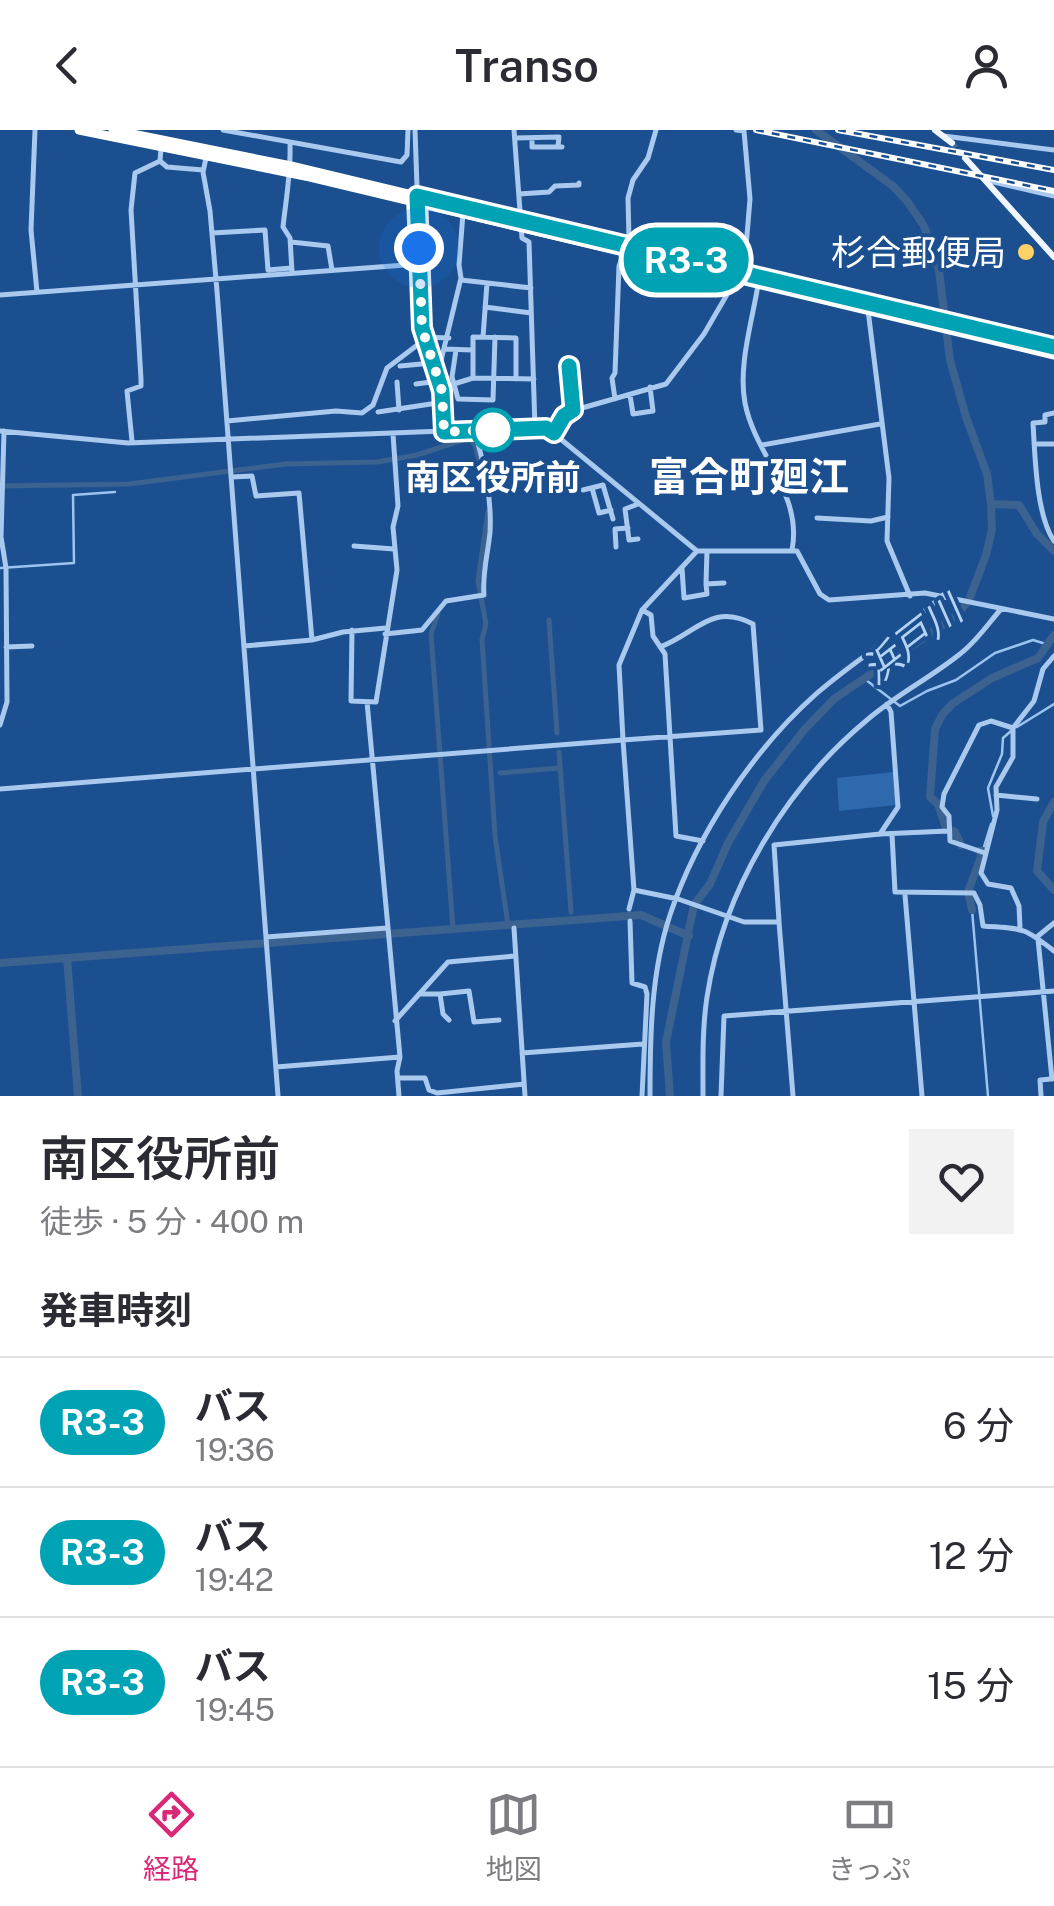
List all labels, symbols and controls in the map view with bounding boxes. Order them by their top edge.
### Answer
icon: back [40,38,95,93]
icon: person [959,38,1014,93]
text: Transo [455,39,599,92]
your location [394,223,444,273]
line badge: R3-3 [616,228,756,292]
place label: 杉合郵便局 [831,232,1006,273]
text: R3-3 [644,240,728,281]
marker: 杉合郵便局 [1015,241,1037,263]
marker: 南区役所前 [472,409,514,451]
district label: 富合町廻江 [649,453,849,500]
place label: 南区役所前 [405,457,581,498]
water label: 浜戸川 [853,585,974,693]
button: heart [909,1129,1014,1234]
text: 南区役所前 [40,1130,280,1187]
text: 徒歩 · 5 分 · 400 m [40,1203,304,1240]
text: 発車時刻 [40,1288,192,1333]
text: バス [195,1384,271,1429]
text: R3-3 [60,1402,145,1443]
text: 6 分 [943,1403,1014,1448]
text: 19:36 [195,1431,275,1468]
text: バス [195,1514,271,1559]
text: R3-3 [60,1532,145,1573]
text: 12 分 [929,1533,1014,1578]
text: 19:42 [195,1561,274,1598]
text: バス [195,1644,271,1689]
text: R3-3 [60,1662,145,1703]
text: 15 分 [927,1663,1014,1708]
text: 19:45 [195,1691,275,1728]
tab: 経路 [143,1787,199,1887]
tab: 地図 [486,1787,542,1887]
tab: きっぷ [828,1787,911,1887]

